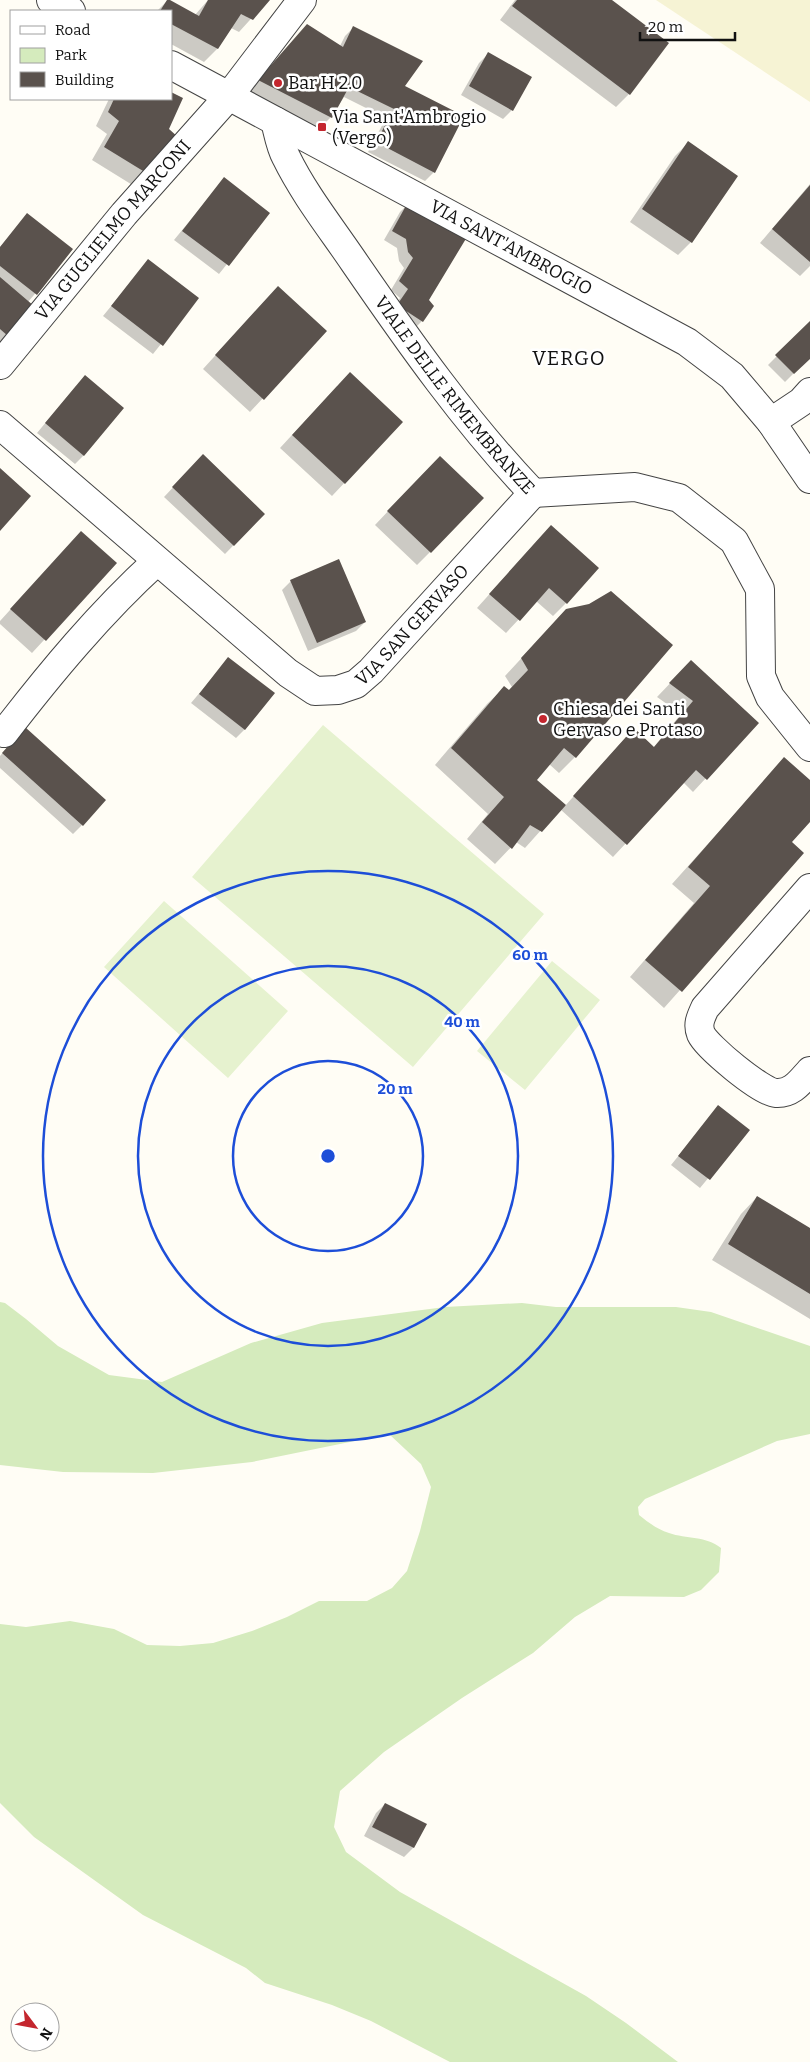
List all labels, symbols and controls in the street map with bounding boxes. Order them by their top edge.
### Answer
legend [10,10,172,100]
scale bar [640,10,735,42]
text: 20 m [648,18,684,36]
text: Road [55,21,90,39]
text: Park [55,46,87,64]
text: Building [55,71,114,89]
place label: Bar H 2.0 [288,72,363,94]
marker: Bar H 2.0 [272,77,284,89]
place label: Via Sant'Ambrogio (Vergo) [332,106,486,149]
marker: Via Sant'Ambrogio (Vergo) [316,121,328,133]
street label: VIA GUGLIELMO MARCONI [30,136,196,325]
street label: VIA SANT'AMBROGIO [426,195,596,300]
street label: VIALE DELLE RIMEMBRANZE [370,292,539,499]
district label: VERGO [532,346,606,370]
street label: VIA SAN GERVASO [351,560,474,690]
place label: Chiesa dei Santi Gervaso e Protaso [553,698,703,741]
marker: Chiesa dei Santi Gervaso e Protaso [537,713,549,725]
text: 60 m [512,946,548,964]
text: 40 m [444,1013,481,1031]
text: 20 m [378,1080,413,1098]
centre of rings [319,1147,337,1165]
north arrow [10,2002,60,2052]
text: N [35,2025,56,2043]

